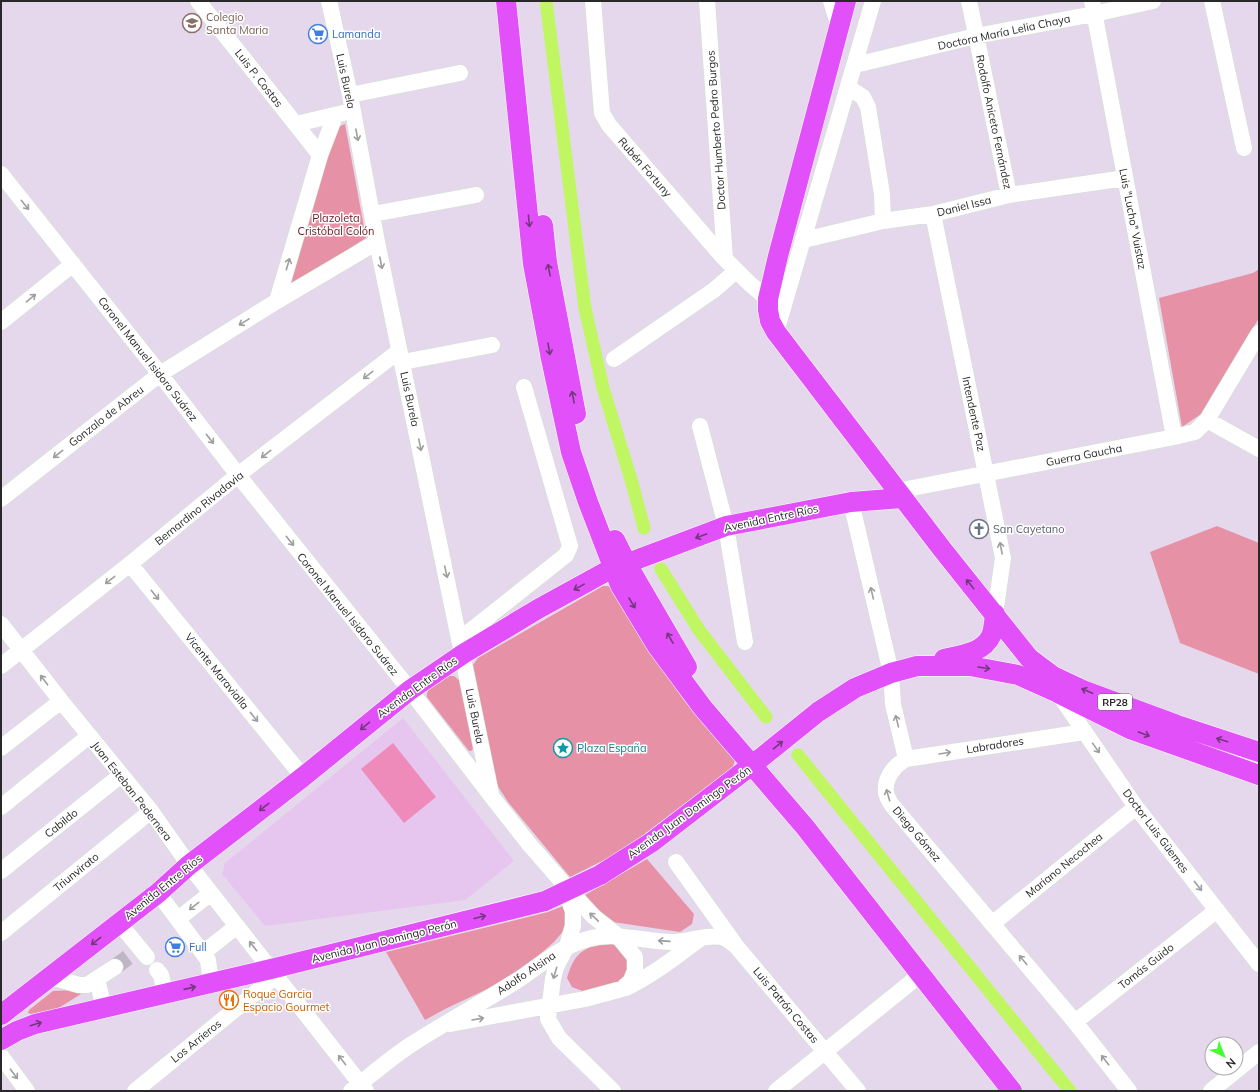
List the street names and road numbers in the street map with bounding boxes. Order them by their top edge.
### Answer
street label: Doctora María Lelia Chaya [937,11,1071,53]
street label: Luis P. Costas [232,46,286,110]
street label: Doctor Humberto Pedro Burgos [703,50,729,210]
street label: Luis Burela [333,52,359,110]
street label: Rodolfo Aniceto Fernández [973,53,1015,191]
street label: Rubén Fortuny [615,134,675,200]
street label: Luis "Lucho" Vuistaz [1116,167,1150,271]
street label: Daniel Issa [935,192,993,220]
street label: Coronel Manuel Isidoro Suárez [95,294,201,424]
street label: Luis Burela [397,370,423,428]
street label: Intendente Paz [959,375,989,453]
street label: Gonzalo de Abreu [66,382,146,450]
street label: Guerra Gaucha [1045,441,1123,469]
street label: Bernardino Rivadavia [152,468,246,548]
street label: Avenida Entre Ríos [723,501,819,535]
street label: Coronel Manuel Isidoro Suárez [294,550,402,679]
street label: Vicente Maravialla [182,630,252,712]
street label: Avenida Entre Ríos [374,653,460,721]
street label: Luis Burela [463,687,487,745]
road number: RP28 [1098,694,1132,710]
street label: Labradores [965,734,1025,756]
street label: Juan Esteban Pedernera [89,738,175,844]
street label: Avenida Juan Domingo Perón [625,763,753,861]
street label: Doctor Luis Güemes [1120,786,1192,876]
street label: Diego Gómez [890,803,944,865]
street label: Cabildo [42,805,80,841]
street label: Mariano Necochea [1023,830,1105,900]
street label: Triunvirato [51,849,101,895]
street label: Avenida Entre Ríos [121,851,205,923]
street label: Avenida Juan Domingo Perón [310,916,458,966]
street label: Tomás Guido [1115,940,1177,992]
street label: Adolfo Alsina [494,948,558,998]
street label: Luis Patrón Costas [750,964,822,1046]
street label: Los Arrieros [168,1016,224,1066]

